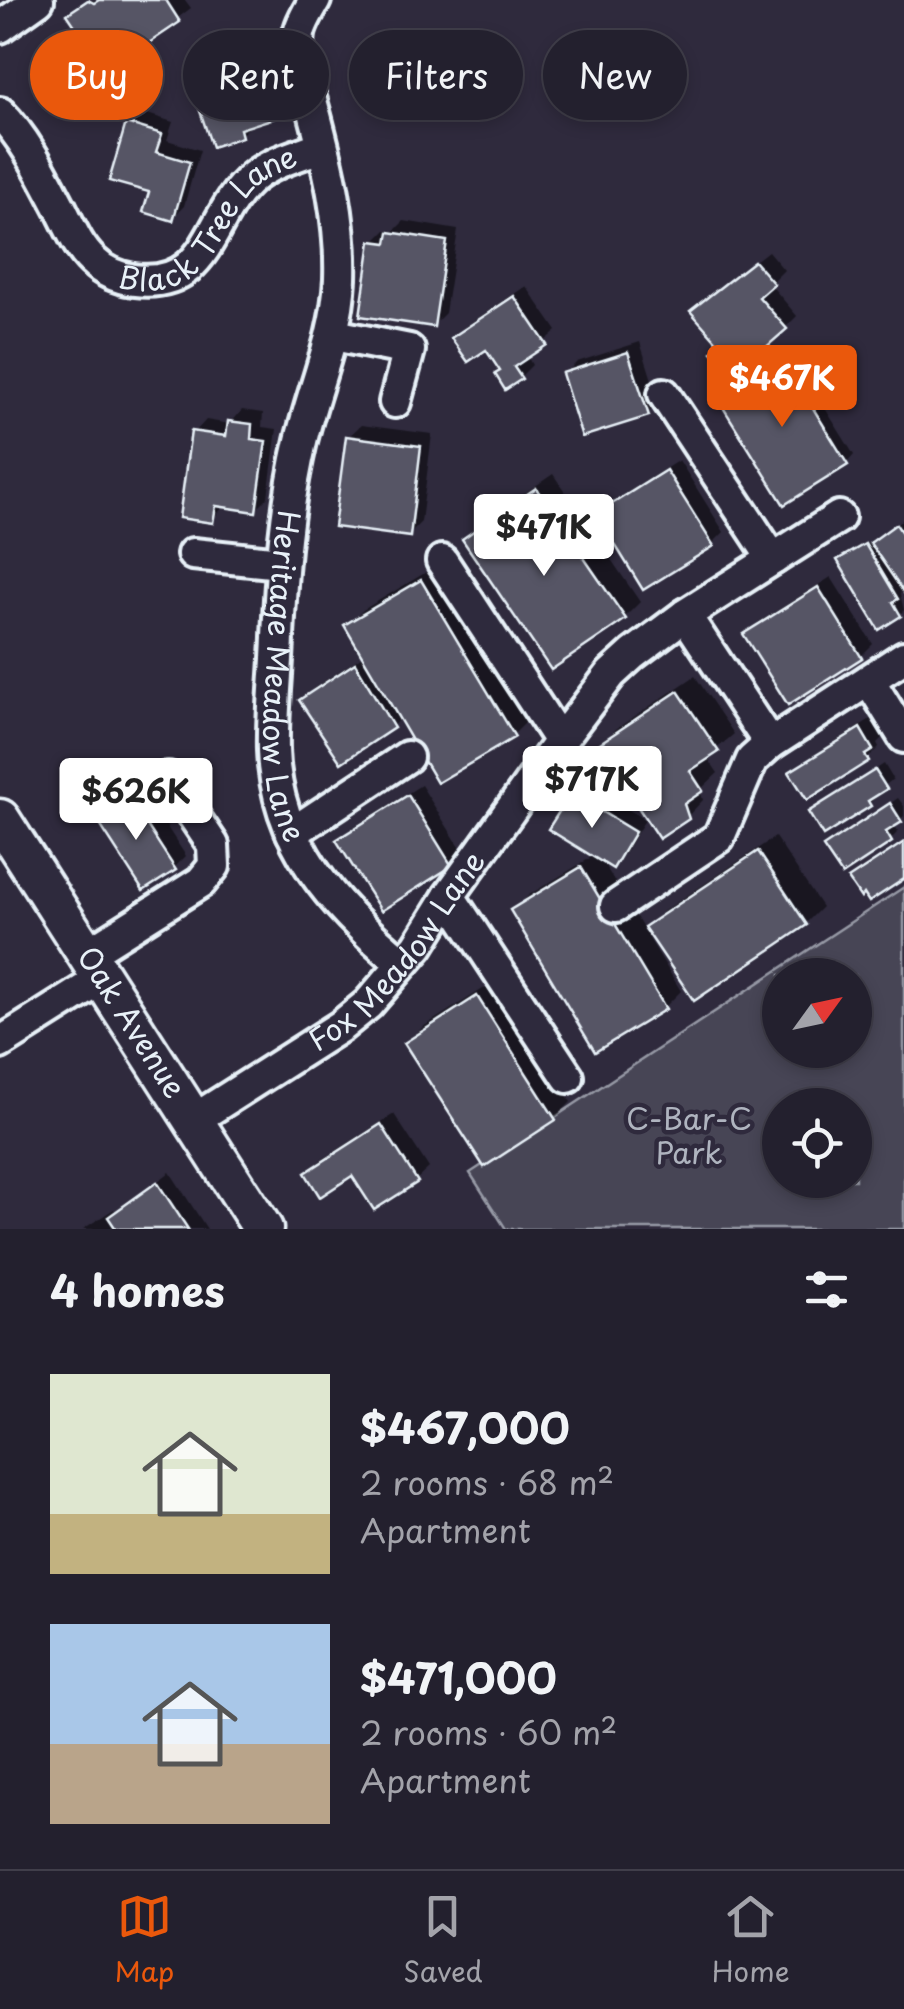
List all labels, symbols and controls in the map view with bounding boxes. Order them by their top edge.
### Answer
chip: Buy [30,30,163,120]
chip: Rent [183,30,329,120]
chip: Filters [349,30,523,120]
chip: New [543,30,687,120]
street label: Black Tree Lane [115,132,303,301]
pin: $467K [712,345,852,430]
text: $467K [729,353,835,401]
pin: $471K [474,494,614,579]
text: $471K [496,502,592,550]
street label: Heritage Meadow Lane [253,508,318,848]
pin: $717K [522,746,662,831]
text: $717K [545,754,639,802]
pin: $626K [66,758,206,843]
text: $626K [81,766,191,814]
street label: Fox Meadow Lane [299,840,495,1061]
street label: Oak Avenue [67,937,198,1106]
north arrow [762,958,872,1068]
map controls [762,958,872,1198]
button: locate [762,1088,872,1198]
park label: C-Bar-C Park [626,1095,752,1174]
text: 4 homes [50,1258,225,1321]
icon: filters [799,1262,854,1317]
text: $467,000 [360,1395,570,1458]
icon: home [130,1414,250,1534]
text: 2 rooms · 68 m² [360,1458,614,1506]
text: Apartment [360,1506,531,1554]
text: $471,000 [360,1645,557,1708]
icon: home [130,1664,250,1784]
text: 2 rooms · 60 m² [360,1708,617,1756]
text: Apartment [360,1756,531,1804]
tab: Map [114,1889,174,1992]
tab: Saved [403,1889,483,1992]
tab: Home [712,1889,790,1992]

